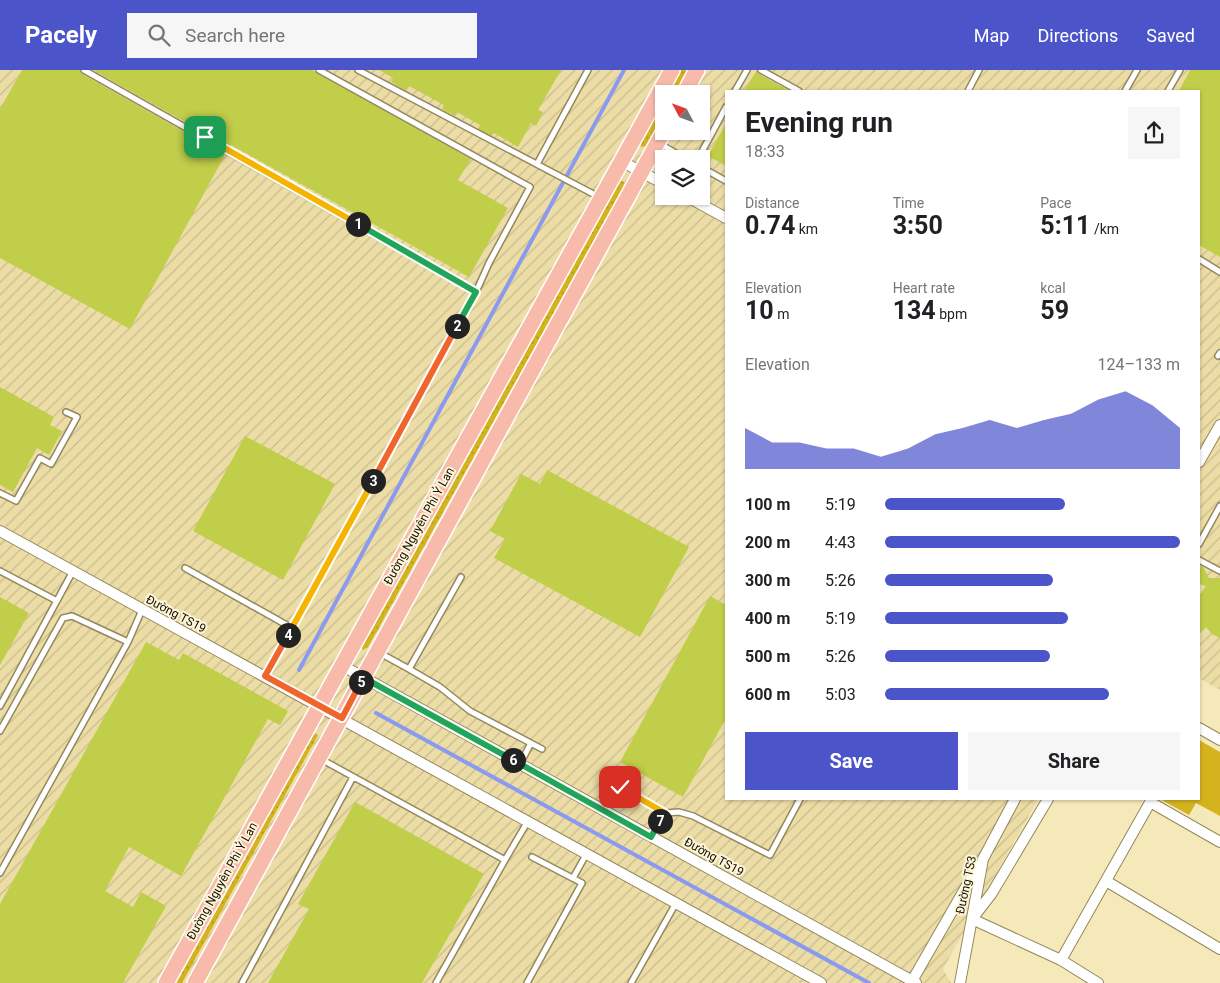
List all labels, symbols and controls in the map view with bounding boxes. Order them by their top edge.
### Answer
search box [127,13,477,58]
text: Pacely [25,21,97,49]
icon: search [145,21,173,49]
text: Search here [185,24,285,47]
text: Map [974,25,1009,46]
text: Directions [1037,25,1118,46]
text: Saved [1146,25,1195,46]
north arrow [655,85,710,140]
map controls [655,85,710,205]
text: Evening run [745,106,893,139]
button: share [1128,107,1180,159]
pin [184,116,226,158]
icon: arrive [191,123,219,151]
text: 18:33 [745,142,785,161]
button: layers [655,150,710,205]
text: Distance [745,195,800,211]
text: Time [893,195,924,211]
text: Pace [1040,195,1071,211]
text: 0.74 [745,211,795,240]
text: 3:50 [893,211,943,240]
text: 5:11 [1040,211,1090,240]
pin: 1 [346,212,370,236]
text: 1 [354,216,363,232]
text: km [795,221,818,237]
text: /km [1090,221,1119,237]
text: Elevation [745,280,802,296]
text: Heart rate [893,280,955,296]
text: kcal [1040,280,1066,296]
text: 10 [745,296,774,325]
text: 134 [893,296,936,325]
text: 59 [1040,296,1069,325]
text: m [774,306,789,322]
text: bpm [936,306,967,322]
pin: 2 [444,314,470,338]
text: 2 [453,318,462,334]
text: Elevation [745,355,810,374]
text: 124–133 m [1098,355,1180,374]
street label: Đường Nguyên Phi Ỷ Lan [379,464,457,587]
pin: 3 [360,468,386,494]
text: 3 [369,473,378,489]
text: 100 m [745,495,790,514]
text: 5:19 [825,495,856,514]
text: 200 m [745,533,790,552]
text: 4:43 [825,533,856,552]
text: 300 m [745,571,790,590]
text: 5:26 [825,571,856,590]
street label: Đường TS19 [144,592,208,636]
text: 400 m [745,609,790,628]
text: 5:19 [825,609,856,628]
pin: 4 [276,622,300,648]
text: 4 [284,627,293,643]
text: 500 m [745,647,790,666]
text: 5:26 [825,647,856,666]
pin: 5 [348,670,374,694]
text: 5 [357,674,366,690]
text: 600 m [745,685,790,704]
text: 5:03 [825,685,856,704]
button: Save [745,732,958,790]
button: Share [968,732,1180,790]
pin: 6 [500,748,526,772]
text: 6 [509,752,518,768]
pin [599,766,641,808]
icon: check [606,773,634,801]
pin: 7 [648,808,672,834]
text: 7 [656,813,665,829]
street label: Đường Nguyên Phi Ỷ Lan [182,819,260,942]
street label: Đường TS19 [682,835,746,879]
street label: Đường TS3 [953,854,979,916]

